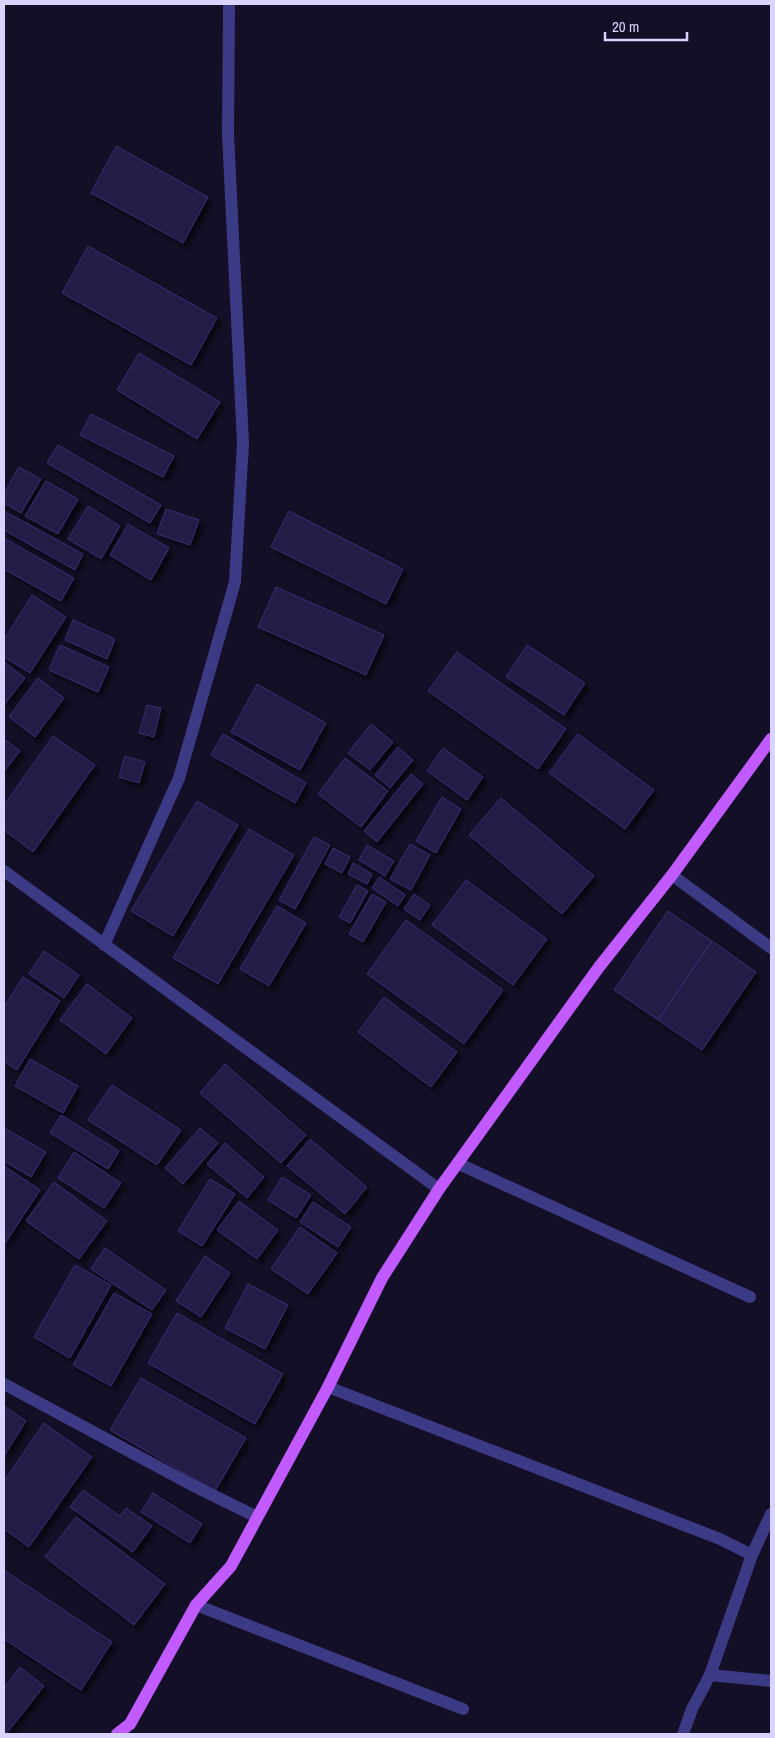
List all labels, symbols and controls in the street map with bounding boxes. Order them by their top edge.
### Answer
scale bar [605,10,688,42]
text: 20 m [612,16,639,37]

